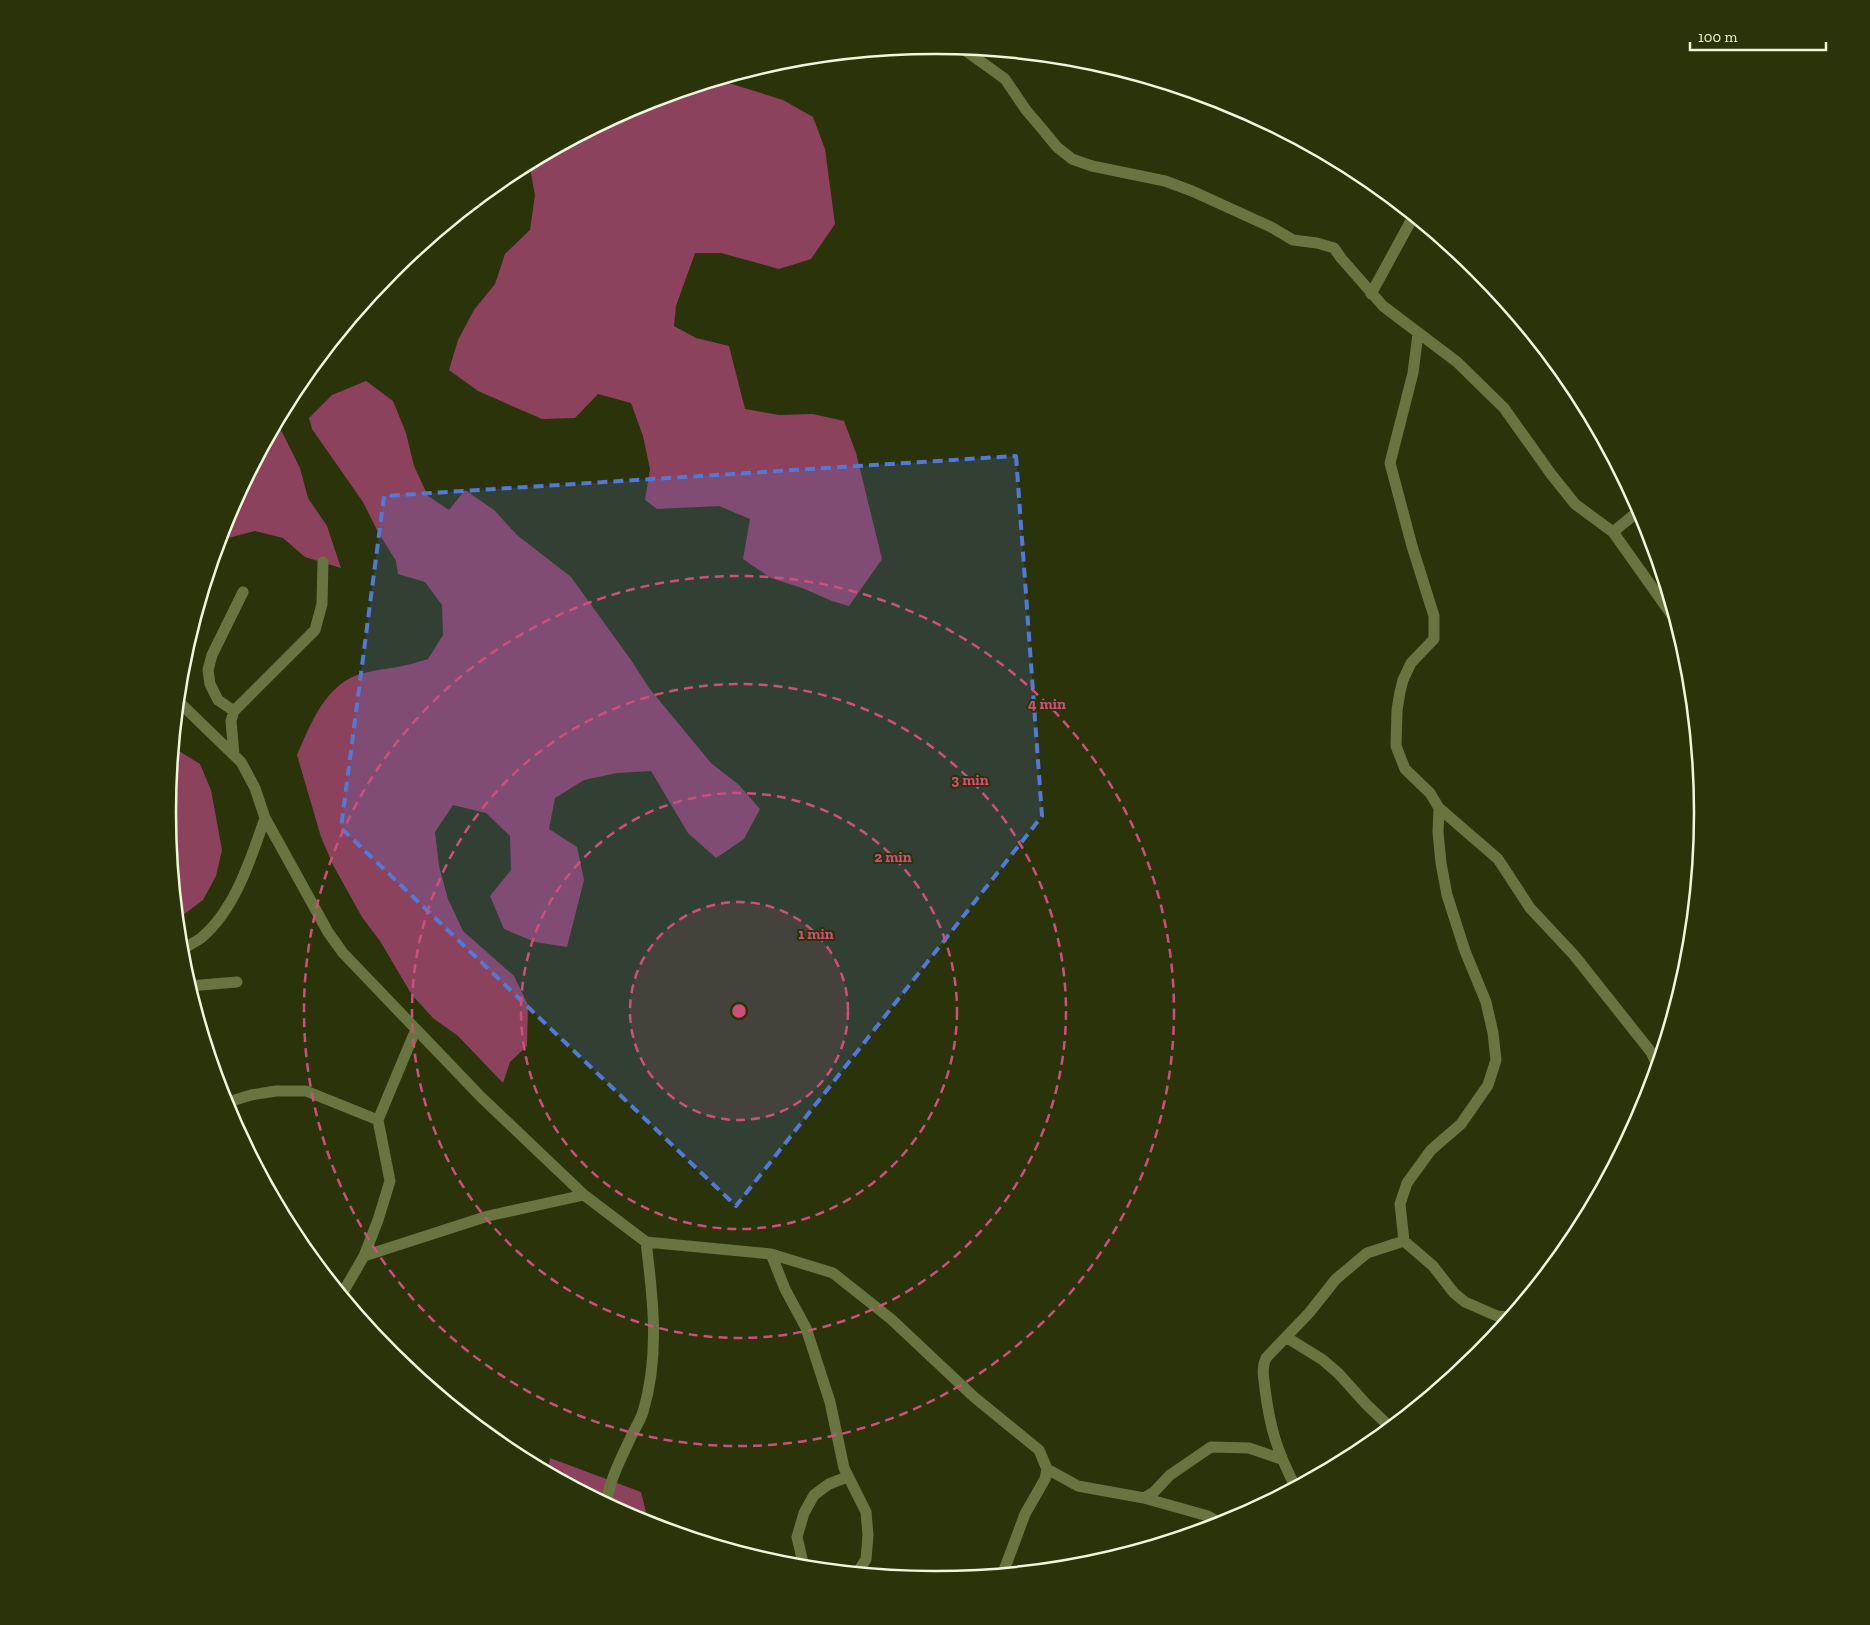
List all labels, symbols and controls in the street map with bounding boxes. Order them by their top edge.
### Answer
scale bar [1690,20,1826,52]
text: 100 m [1698,28,1737,46]
text: 4 min [1028,695,1066,713]
text: 3 min [951,771,989,789]
text: 2 min [874,848,912,866]
text: 1 min [798,925,834,943]
centre of rings [730,1002,748,1020]

